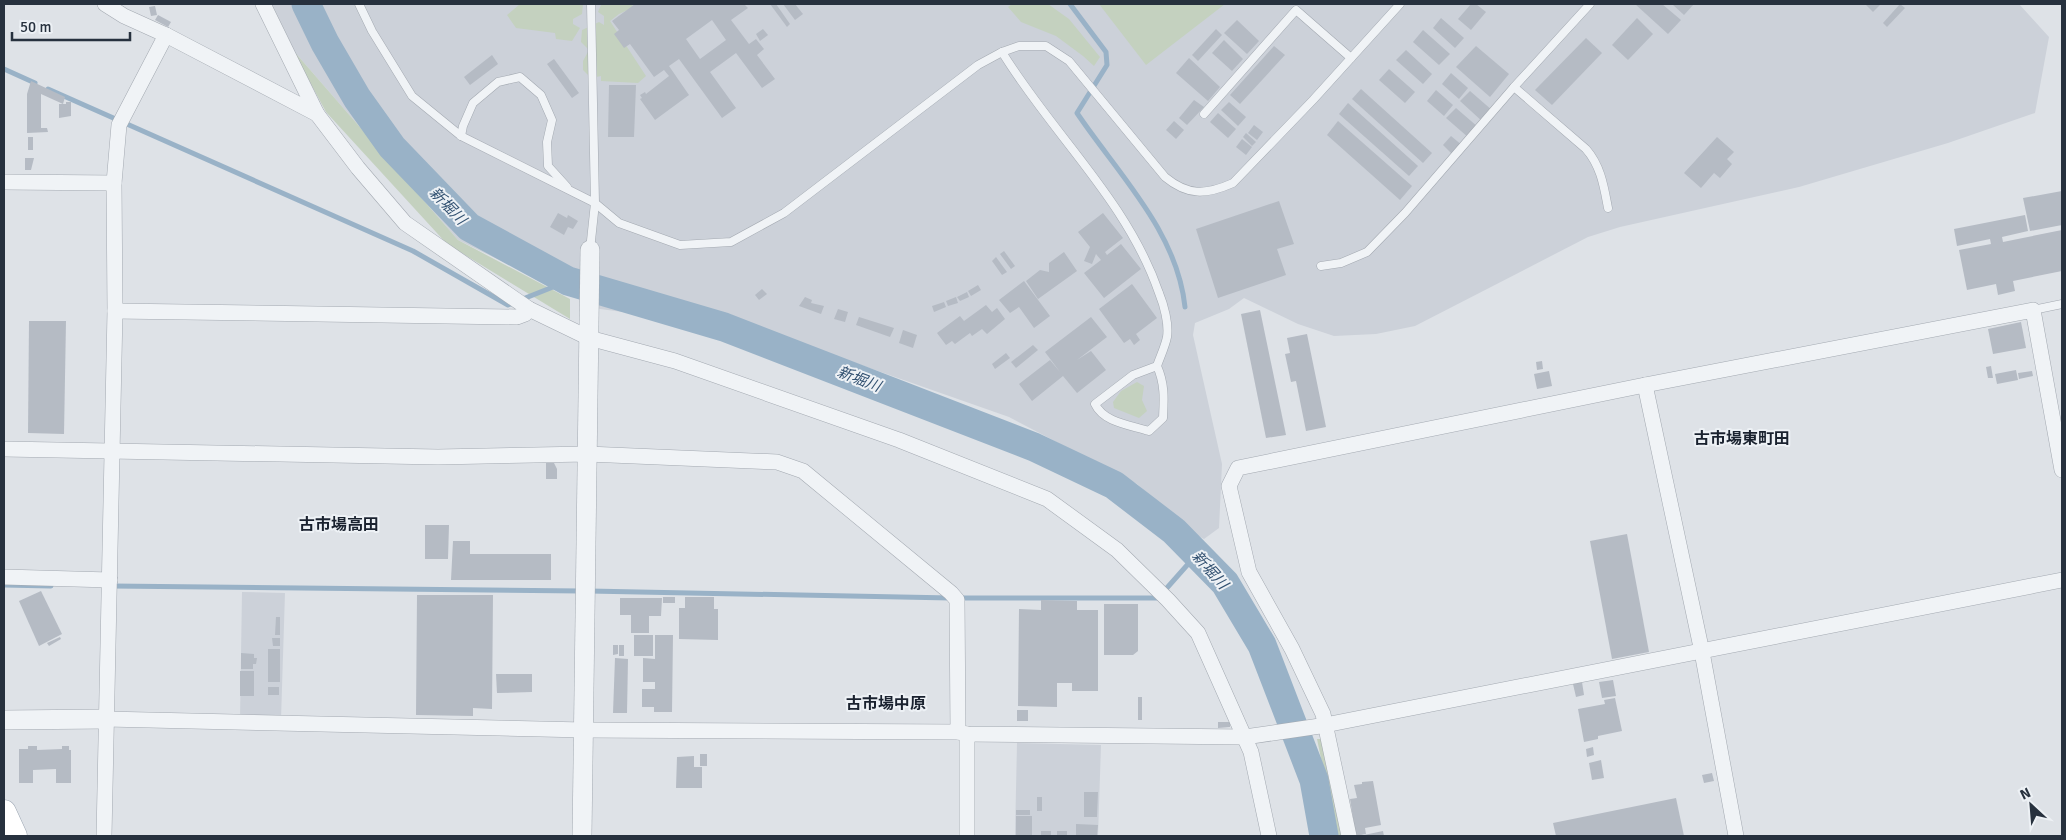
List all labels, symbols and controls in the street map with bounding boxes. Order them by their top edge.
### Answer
scale bar [12,10,130,42]
text: 50 m [20,18,51,36]
water label: 新堀川 [426,184,471,230]
water label: 新堀川 [835,363,885,396]
district label: 古市場東町田 [1694,429,1790,449]
district label: 古市場高田 [299,515,379,535]
water label: 新堀川 [1188,547,1233,594]
district label: 古市場中原 [846,694,926,714]
north arrow [2006,780,2056,830]
text: N [2017,784,2034,804]

